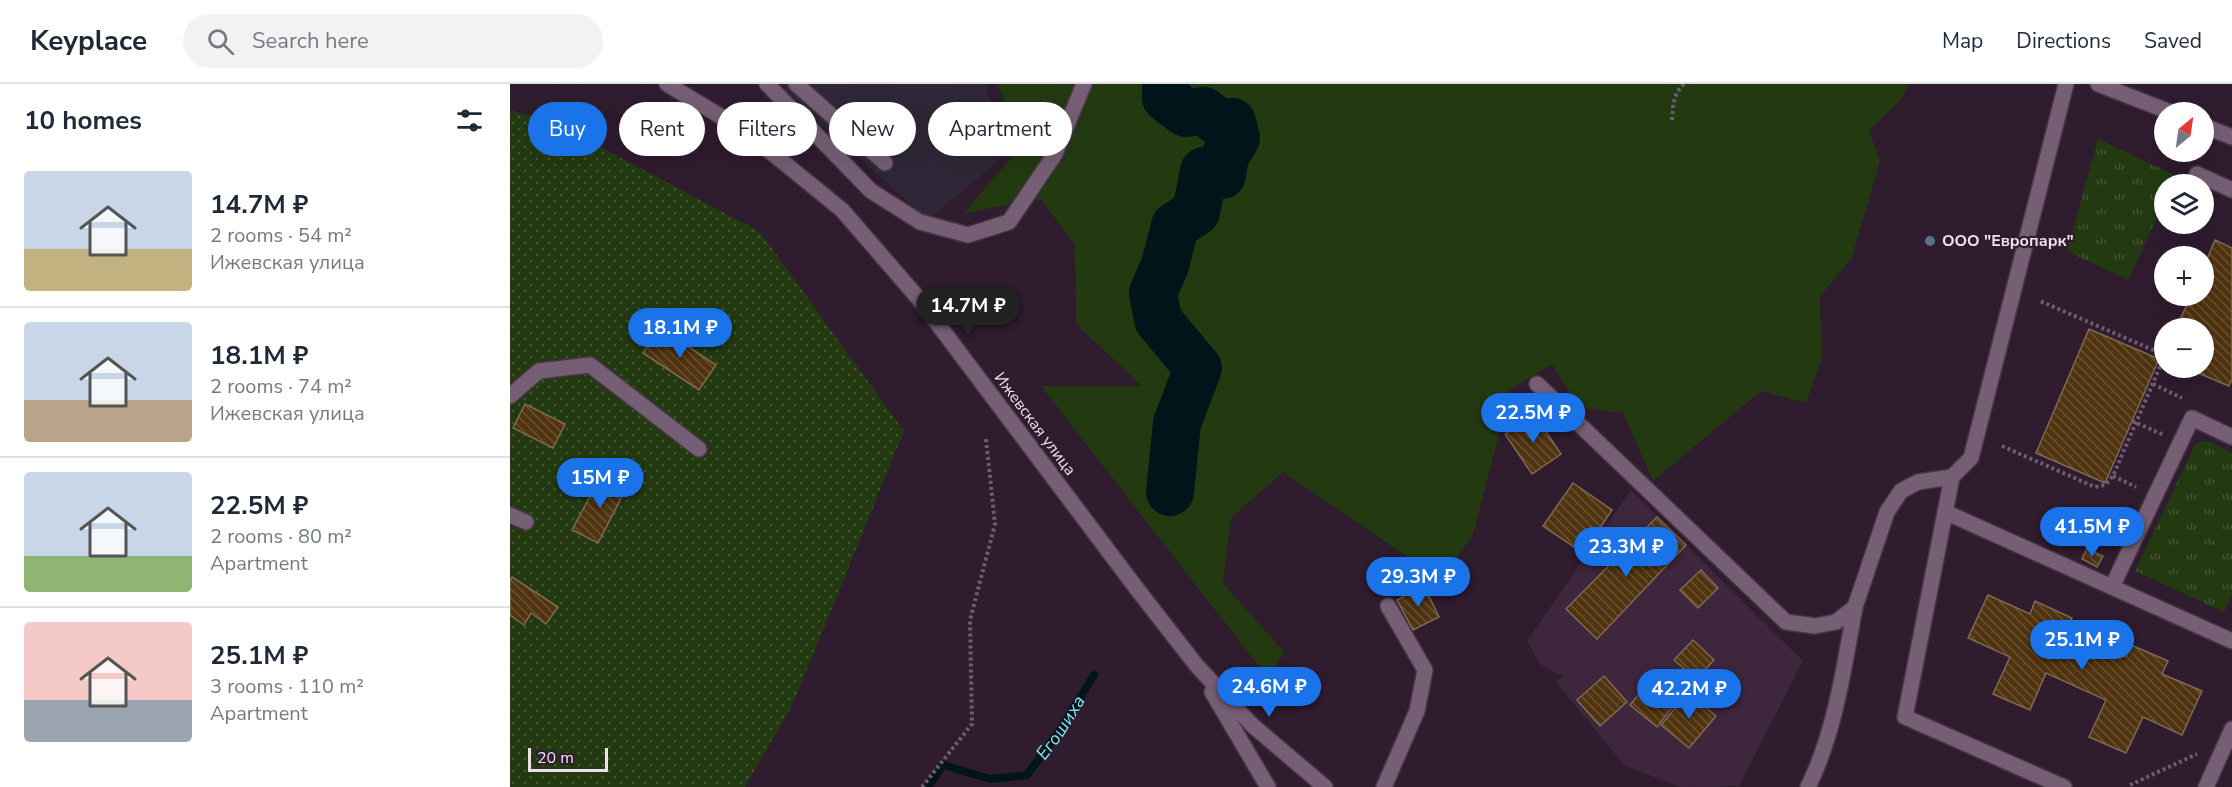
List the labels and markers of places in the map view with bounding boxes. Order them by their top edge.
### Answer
place label: ООО "Европарк" [1942,230,2074,252]
marker: ООО "Европарк" [1923,234,1937,248]
pin: 14.7M ₽ [913,286,1023,337]
pin: 18.1M ₽ [625,308,735,359]
pin: 22.5M ₽ [1478,393,1588,444]
pin: 15M ₽ [558,458,642,509]
pin: 41.5M ₽ [2037,507,2147,558]
pin: 23.3M ₽ [1571,527,1681,578]
pin: 29.3M ₽ [1363,557,1473,608]
pin: 25.1M ₽ [2027,620,2137,671]
pin: 24.6M ₽ [1214,667,1324,718]
pin: 42.2M ₽ [1634,669,1744,720]

